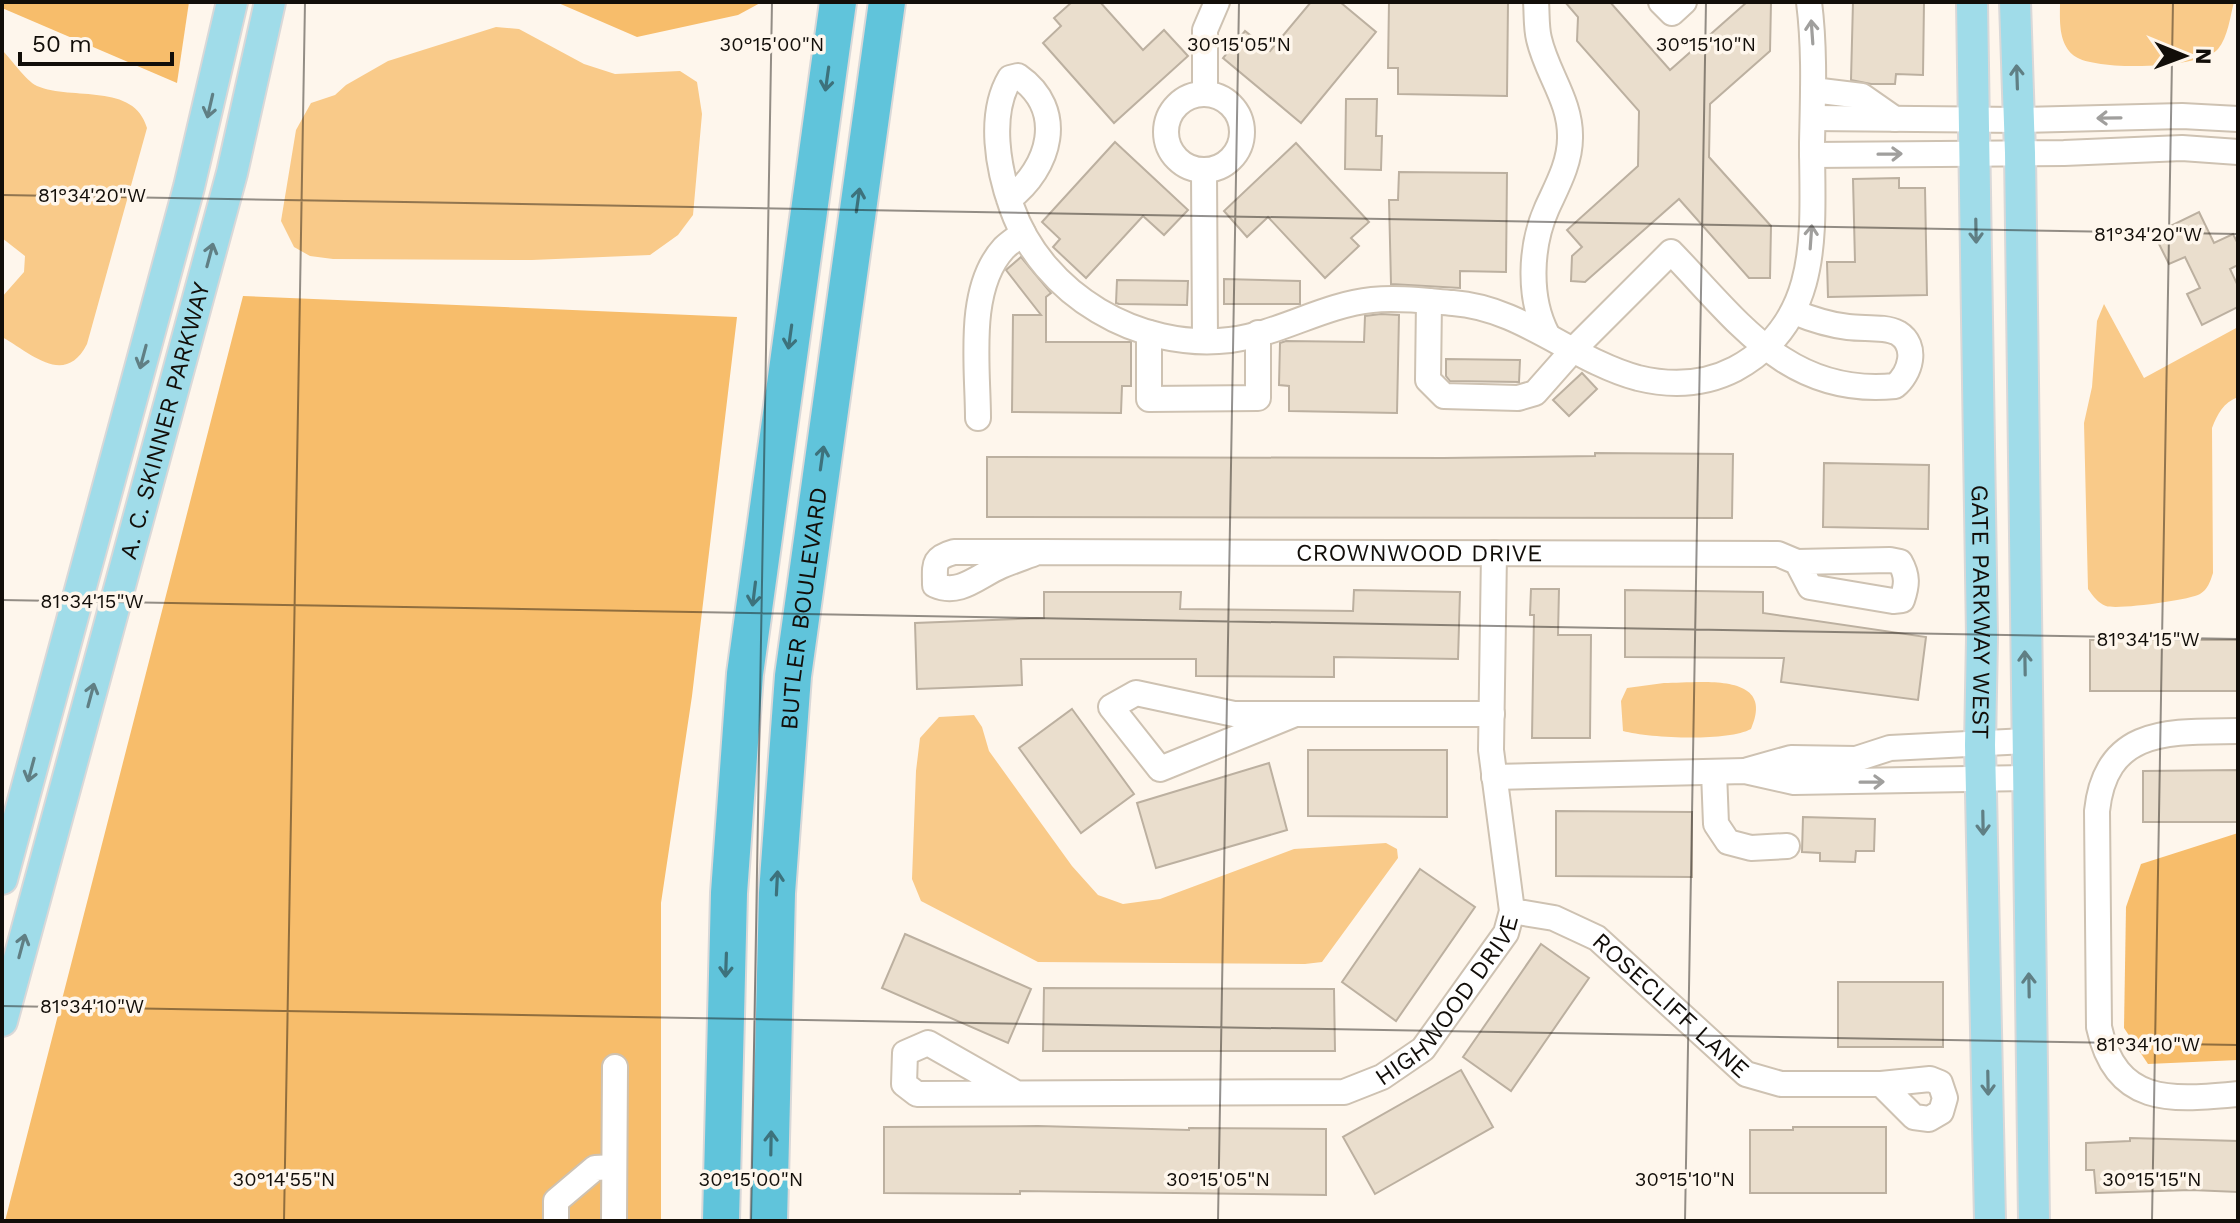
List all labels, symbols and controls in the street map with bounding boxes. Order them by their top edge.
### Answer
scale bar [20,16,172,66]
north arrow [2144,16,2224,96]
one-way arrow [1804,19,1819,46]
text: 50 m [32,30,92,58]
text: 30°15'00"N [719,32,825,56]
text: 30°15'05"N [1187,32,1291,56]
text: 30°15'10"N [1656,32,1756,56]
text: N [2191,48,2216,65]
one-way arrow [2010,64,2025,91]
one-way arrow [819,66,834,91]
one-way arrow [202,92,217,118]
one-way arrow [2096,110,2123,126]
one-way arrow [1876,146,1903,162]
text: 81°34'20"W [38,183,146,207]
one-way arrow [851,188,866,213]
one-way arrow [1968,217,1984,244]
text: 81°34'20"W [2094,222,2202,246]
one-way arrow [1804,224,1819,251]
one-way arrow [204,242,219,268]
street label: A. C. SKINNER PARKWAY [114,279,216,562]
one-way arrow [782,323,797,349]
one-way arrow [135,343,150,369]
one-way arrow [814,445,829,471]
street label: BUTLER BOULEVARD [775,485,833,731]
street label: GATE PARKWAY WEST [1966,485,1996,739]
street label: CROWNWOOD DRIVE [1296,539,1542,567]
one-way arrow [746,581,761,606]
text: 81°34'15"W [40,589,144,613]
text: 81°34'15"W [2096,627,2200,651]
one-way arrow [2017,650,2033,677]
one-way arrow [84,682,99,708]
one-way arrow [23,757,38,782]
one-way arrow [1858,774,1885,790]
one-way arrow [1975,809,1990,836]
one-way arrow [770,870,785,897]
street label: HIGHWOOD DRIVE [1370,912,1524,1092]
street label: ROSECLIFF LANE [1587,927,1755,1084]
one-way arrow [16,933,31,959]
one-way arrow [718,951,734,978]
one-way arrow [2022,972,2037,999]
text: 81°34'10"W [40,994,144,1018]
text: 81°34'10"W [2096,1032,2200,1056]
one-way arrow [1980,1069,1995,1096]
one-way arrow [763,1130,778,1157]
text: 30°14'55"N [232,1167,336,1191]
text: 30°15'00"N [698,1167,804,1191]
text: 30°15'05"N [1166,1167,1270,1191]
text: 30°15'10"N [1635,1167,1735,1191]
text: 30°15'15"N [2102,1167,2202,1191]

